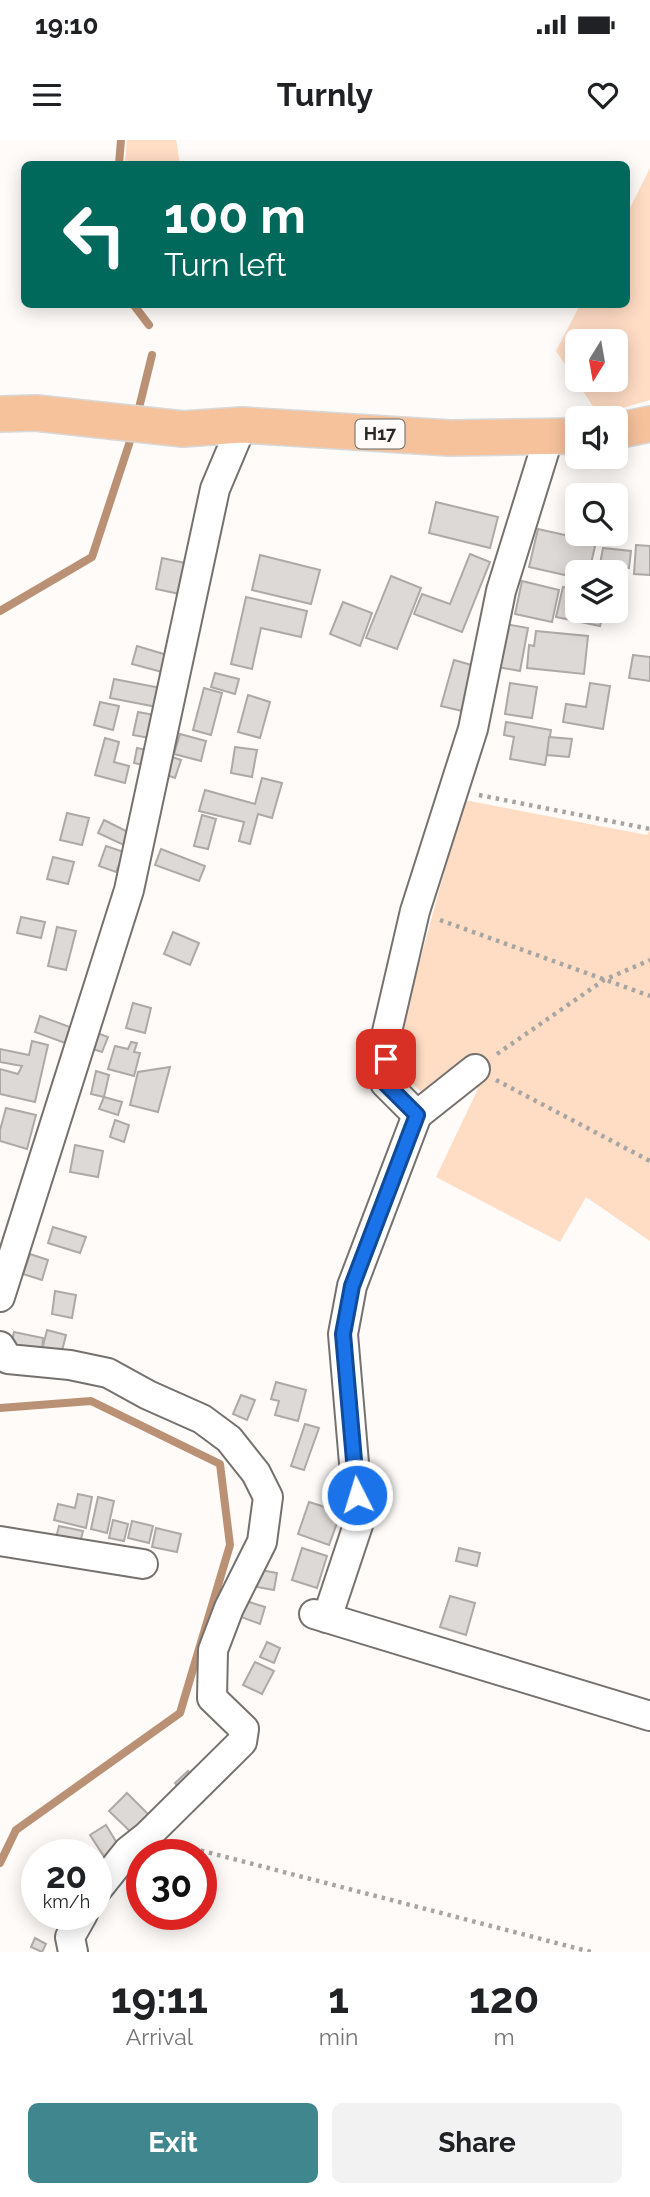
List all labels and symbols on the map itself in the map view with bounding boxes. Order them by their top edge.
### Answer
north arrow [565,329,628,392]
road number: H17 [356,420,404,448]
pin [356,1029,416,1089]
position arrow [320,1458,394,1532]
speed limit sign: 30 [126,1839,217,1930]

